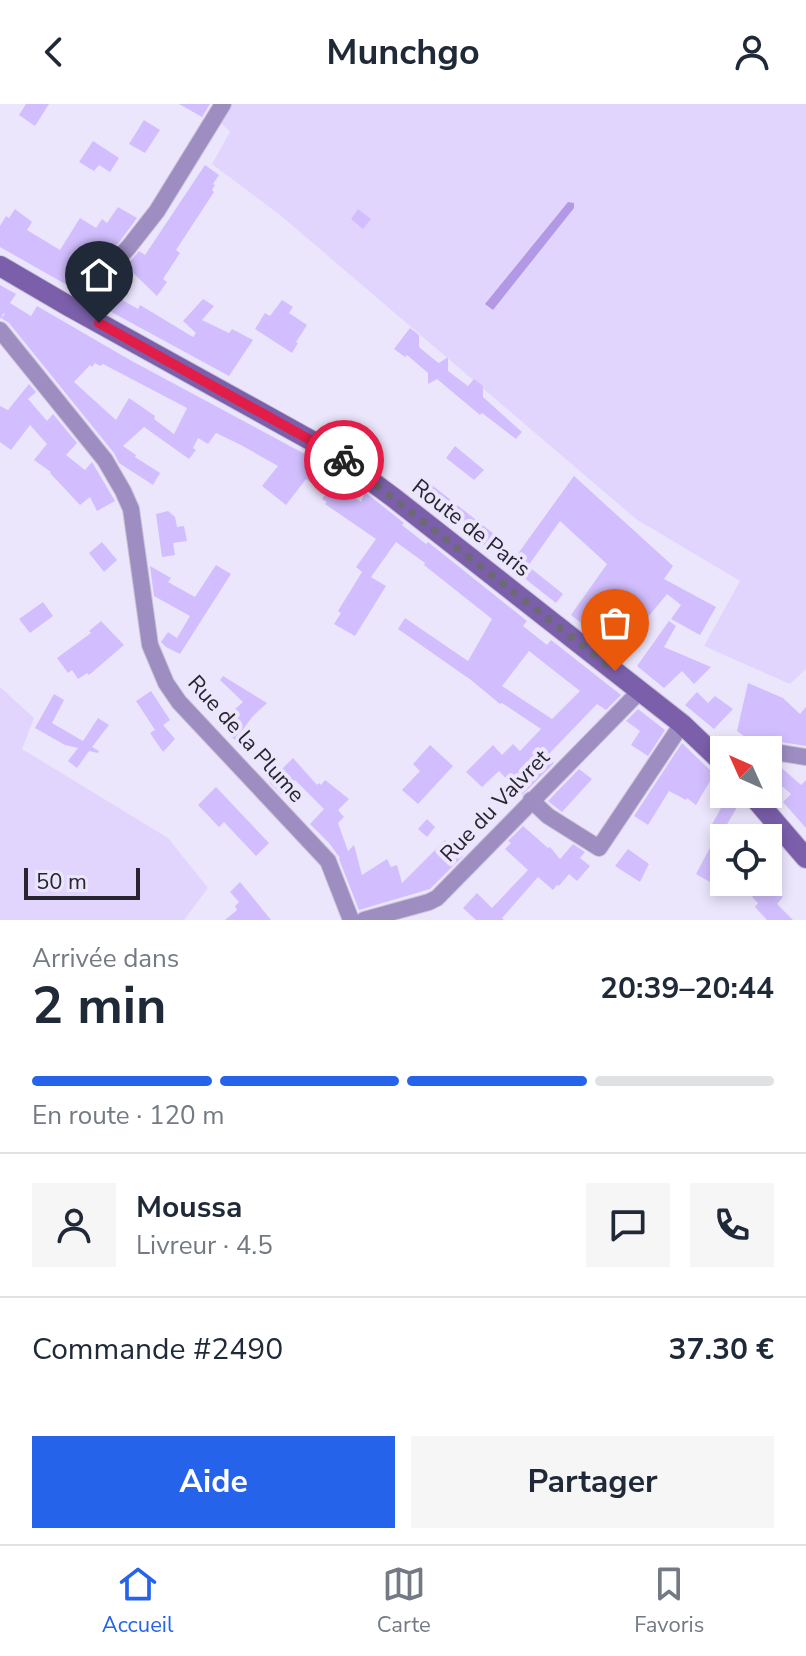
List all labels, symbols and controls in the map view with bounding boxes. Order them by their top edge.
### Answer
text: Munchgo [326,28,480,77]
icon: back [32,30,76,74]
icon: person [730,30,774,74]
pin [65,241,133,323]
icon: home [77,253,121,297]
courier [304,420,384,500]
icon: bike [322,438,366,482]
street label: Route de Paris [406,472,536,584]
pin [581,589,649,671]
icon: bag [593,601,637,645]
street label: Rue de la Plume [181,669,311,809]
north arrow [710,736,782,808]
map controls [710,736,782,896]
street label: Rue du Valvret [434,743,557,869]
button: locate [710,824,782,896]
scale bar [24,864,140,900]
text: 50 m [36,867,87,897]
text: Arrivée dans [32,941,179,976]
text: 20:39–20:44 [600,968,774,1009]
text: 2 min [32,970,167,1041]
text: En route · 120 m [32,1098,225,1133]
button: person [32,1183,116,1267]
button: chat [586,1183,670,1267]
button: phone [690,1183,774,1267]
text: Moussa [136,1187,242,1228]
text: Livreur · 4.5 [136,1228,273,1263]
text: Commande #2490 [32,1329,283,1370]
text: 37.30 € [668,1329,774,1370]
button: Aide [32,1436,395,1528]
button: Partager [411,1436,774,1528]
tab: Accueil [102,1562,173,1640]
tab: Carte [377,1562,431,1640]
tab: Favoris [634,1562,704,1640]

